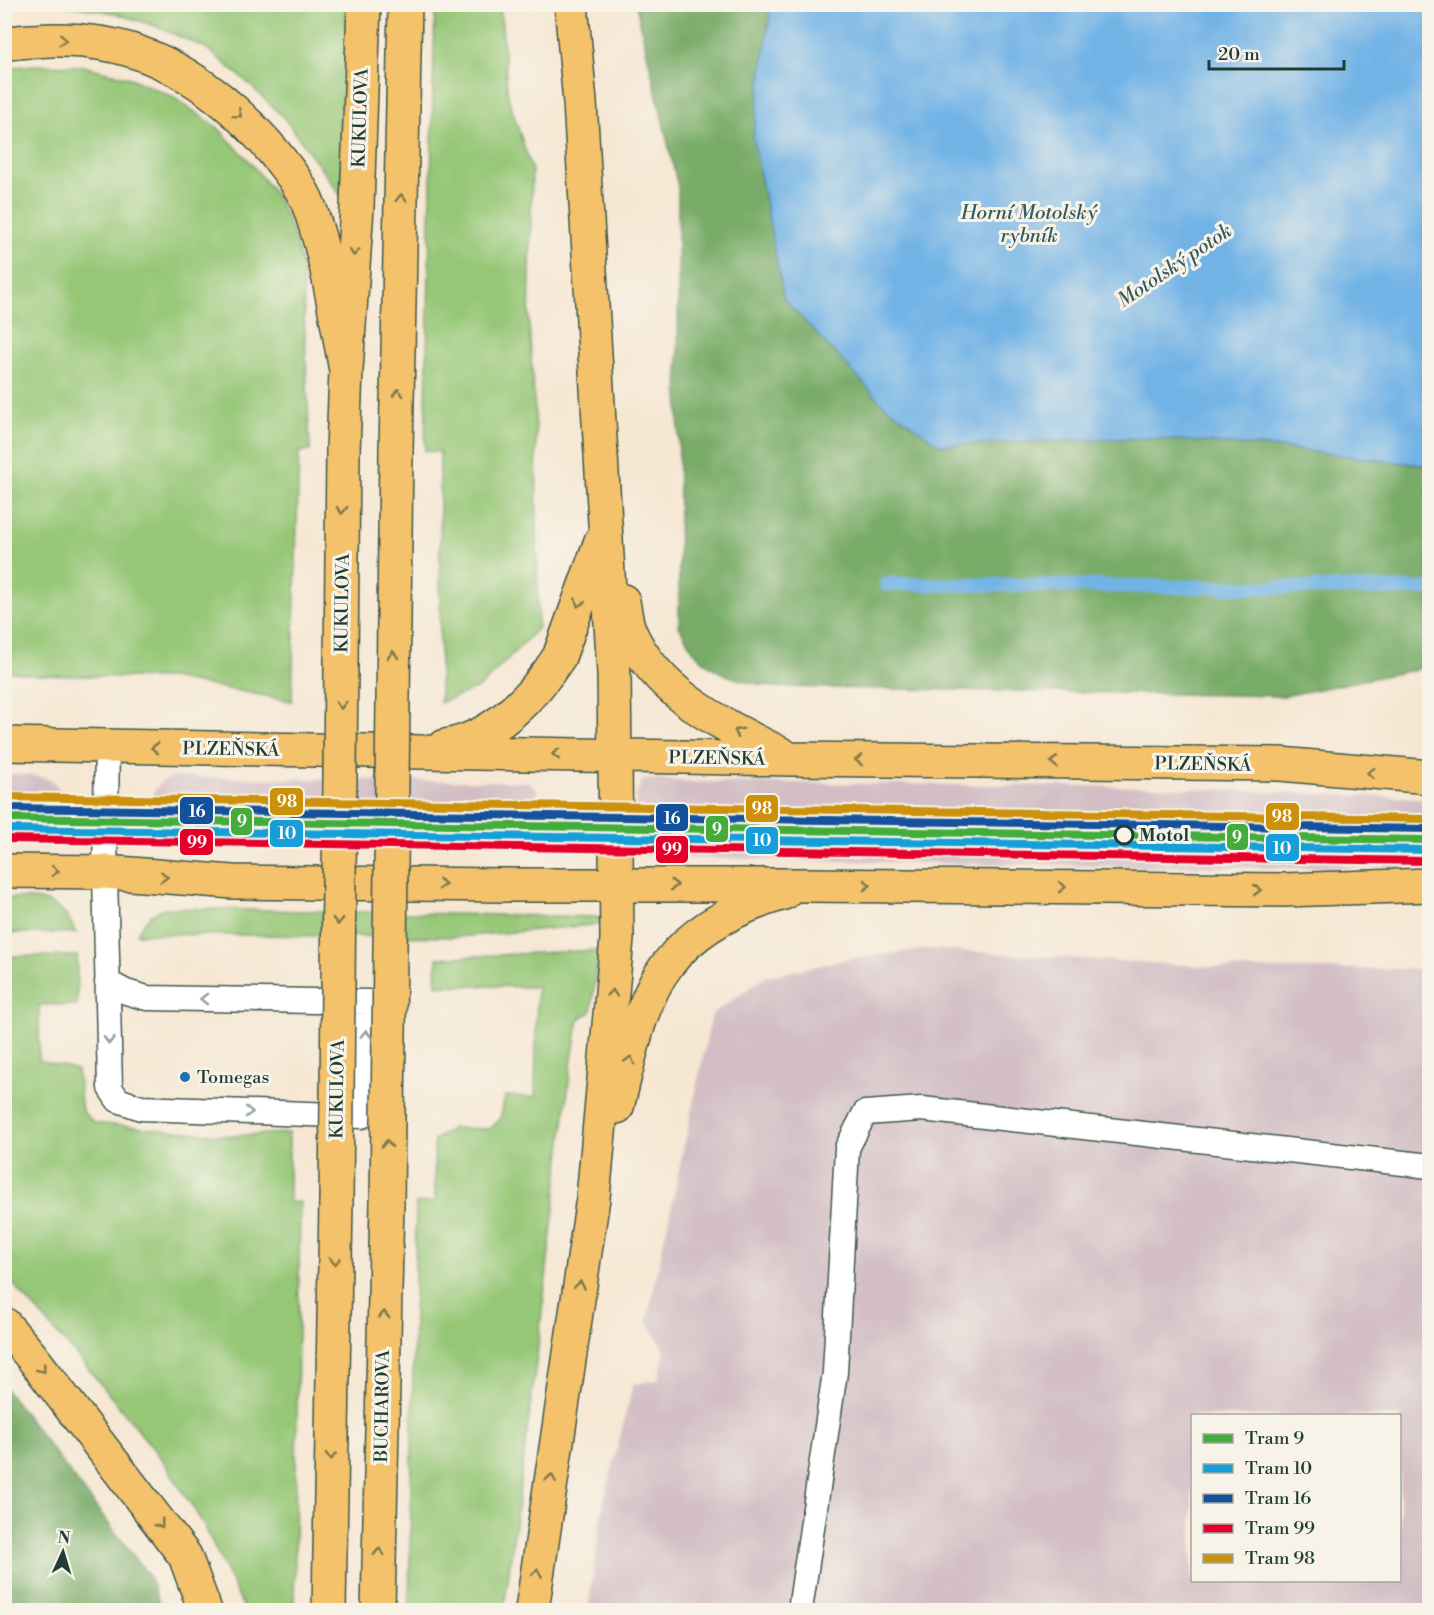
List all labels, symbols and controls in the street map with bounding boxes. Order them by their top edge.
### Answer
scale bar [1209,33,1344,71]
one-way arrow [58,34,67,47]
text: 20 m [1218,43,1260,66]
street label: KUKULOVA [347,67,374,168]
one-way arrow [231,107,242,118]
one-way arrow [395,193,408,202]
water label: Horní Motolský rybník [960,201,1098,249]
water label: Motolský potok [1113,219,1237,314]
one-way arrow [348,247,361,256]
one-way arrow [391,388,404,397]
one-way arrow [336,505,349,514]
street label: KUKULOVA [330,552,355,653]
one-way arrow [573,598,586,608]
one-way arrow [387,650,400,659]
one-way arrow [334,700,347,709]
one-way arrow [733,727,744,739]
street label: PLZEŇSKÁ [182,737,280,762]
one-way arrow [151,742,160,754]
street label: PLZEŇSKÁ [668,746,766,771]
one-way arrow [552,748,561,760]
street label: PLZEŇSKÁ [1154,752,1252,777]
one-way arrow [854,753,863,766]
one-way arrow [1049,756,1058,768]
one-way arrow [1367,767,1376,780]
line badge: 98 [269,787,304,816]
text: 98 [277,792,297,812]
line badge: 98 [745,794,779,823]
line badge: 16 [179,796,214,825]
text: 98 [752,799,772,819]
text: 16 [188,802,206,822]
line badge: 98 [1265,802,1300,831]
line badge: 16 [655,803,689,832]
line badge: 9 [230,807,253,836]
text: 98 [1272,807,1292,827]
text: 16 [663,809,681,829]
text: 9 [237,812,247,832]
line badge: 9 [705,815,729,843]
line badge: 10 [269,819,304,848]
text: 9 [712,820,722,840]
line badge: 9 [1226,823,1249,851]
text: 10 [278,824,296,844]
place label: Motol [1139,824,1189,847]
marker: Motol [1114,825,1134,845]
line badge: 10 [745,826,779,855]
line badge: 99 [179,828,214,856]
text: 9 [1232,828,1242,848]
text: 10 [753,831,771,851]
text: 99 [187,833,207,853]
line badge: 10 [1265,833,1300,862]
line badge: 99 [655,835,689,864]
text: 10 [1273,839,1291,859]
text: 99 [662,840,682,860]
one-way arrow [50,865,59,878]
one-way arrow [159,870,168,883]
one-way arrow [438,878,447,891]
one-way arrow [670,879,679,892]
one-way arrow [862,879,871,891]
one-way arrow [1057,881,1066,894]
one-way arrow [1252,884,1261,896]
one-way arrow [332,916,345,925]
one-way arrow [605,989,618,998]
one-way arrow [199,993,208,1005]
one-way arrow [359,1029,372,1038]
one-way arrow [102,1036,115,1045]
street label: KUKULOVA [325,1038,350,1139]
one-way arrow [622,1055,635,1065]
place label: Tomegas [197,1066,269,1089]
marker: Tomegas [178,1070,192,1084]
one-way arrow [245,1106,254,1118]
one-way arrow [381,1139,394,1148]
one-way arrow [329,1256,341,1265]
one-way arrow [574,1281,586,1290]
one-way arrow [378,1311,390,1320]
street label: BUCHAROVA [370,1349,395,1464]
one-way arrow [34,1363,45,1374]
legend [1191,1414,1401,1582]
text: Tram 9 [1245,1427,1304,1450]
one-way arrow [325,1451,338,1460]
text: Tram 10 [1245,1457,1312,1480]
one-way arrow [545,1474,557,1483]
text: Tram 16 [1245,1487,1311,1510]
one-way arrow [153,1517,164,1528]
text: Tram 99 [1245,1517,1315,1540]
north arrow [33,1522,93,1582]
text: N [57,1528,71,1548]
text: Tram 98 [1245,1547,1315,1570]
one-way arrow [373,1548,385,1557]
one-way arrow [531,1569,543,1578]

